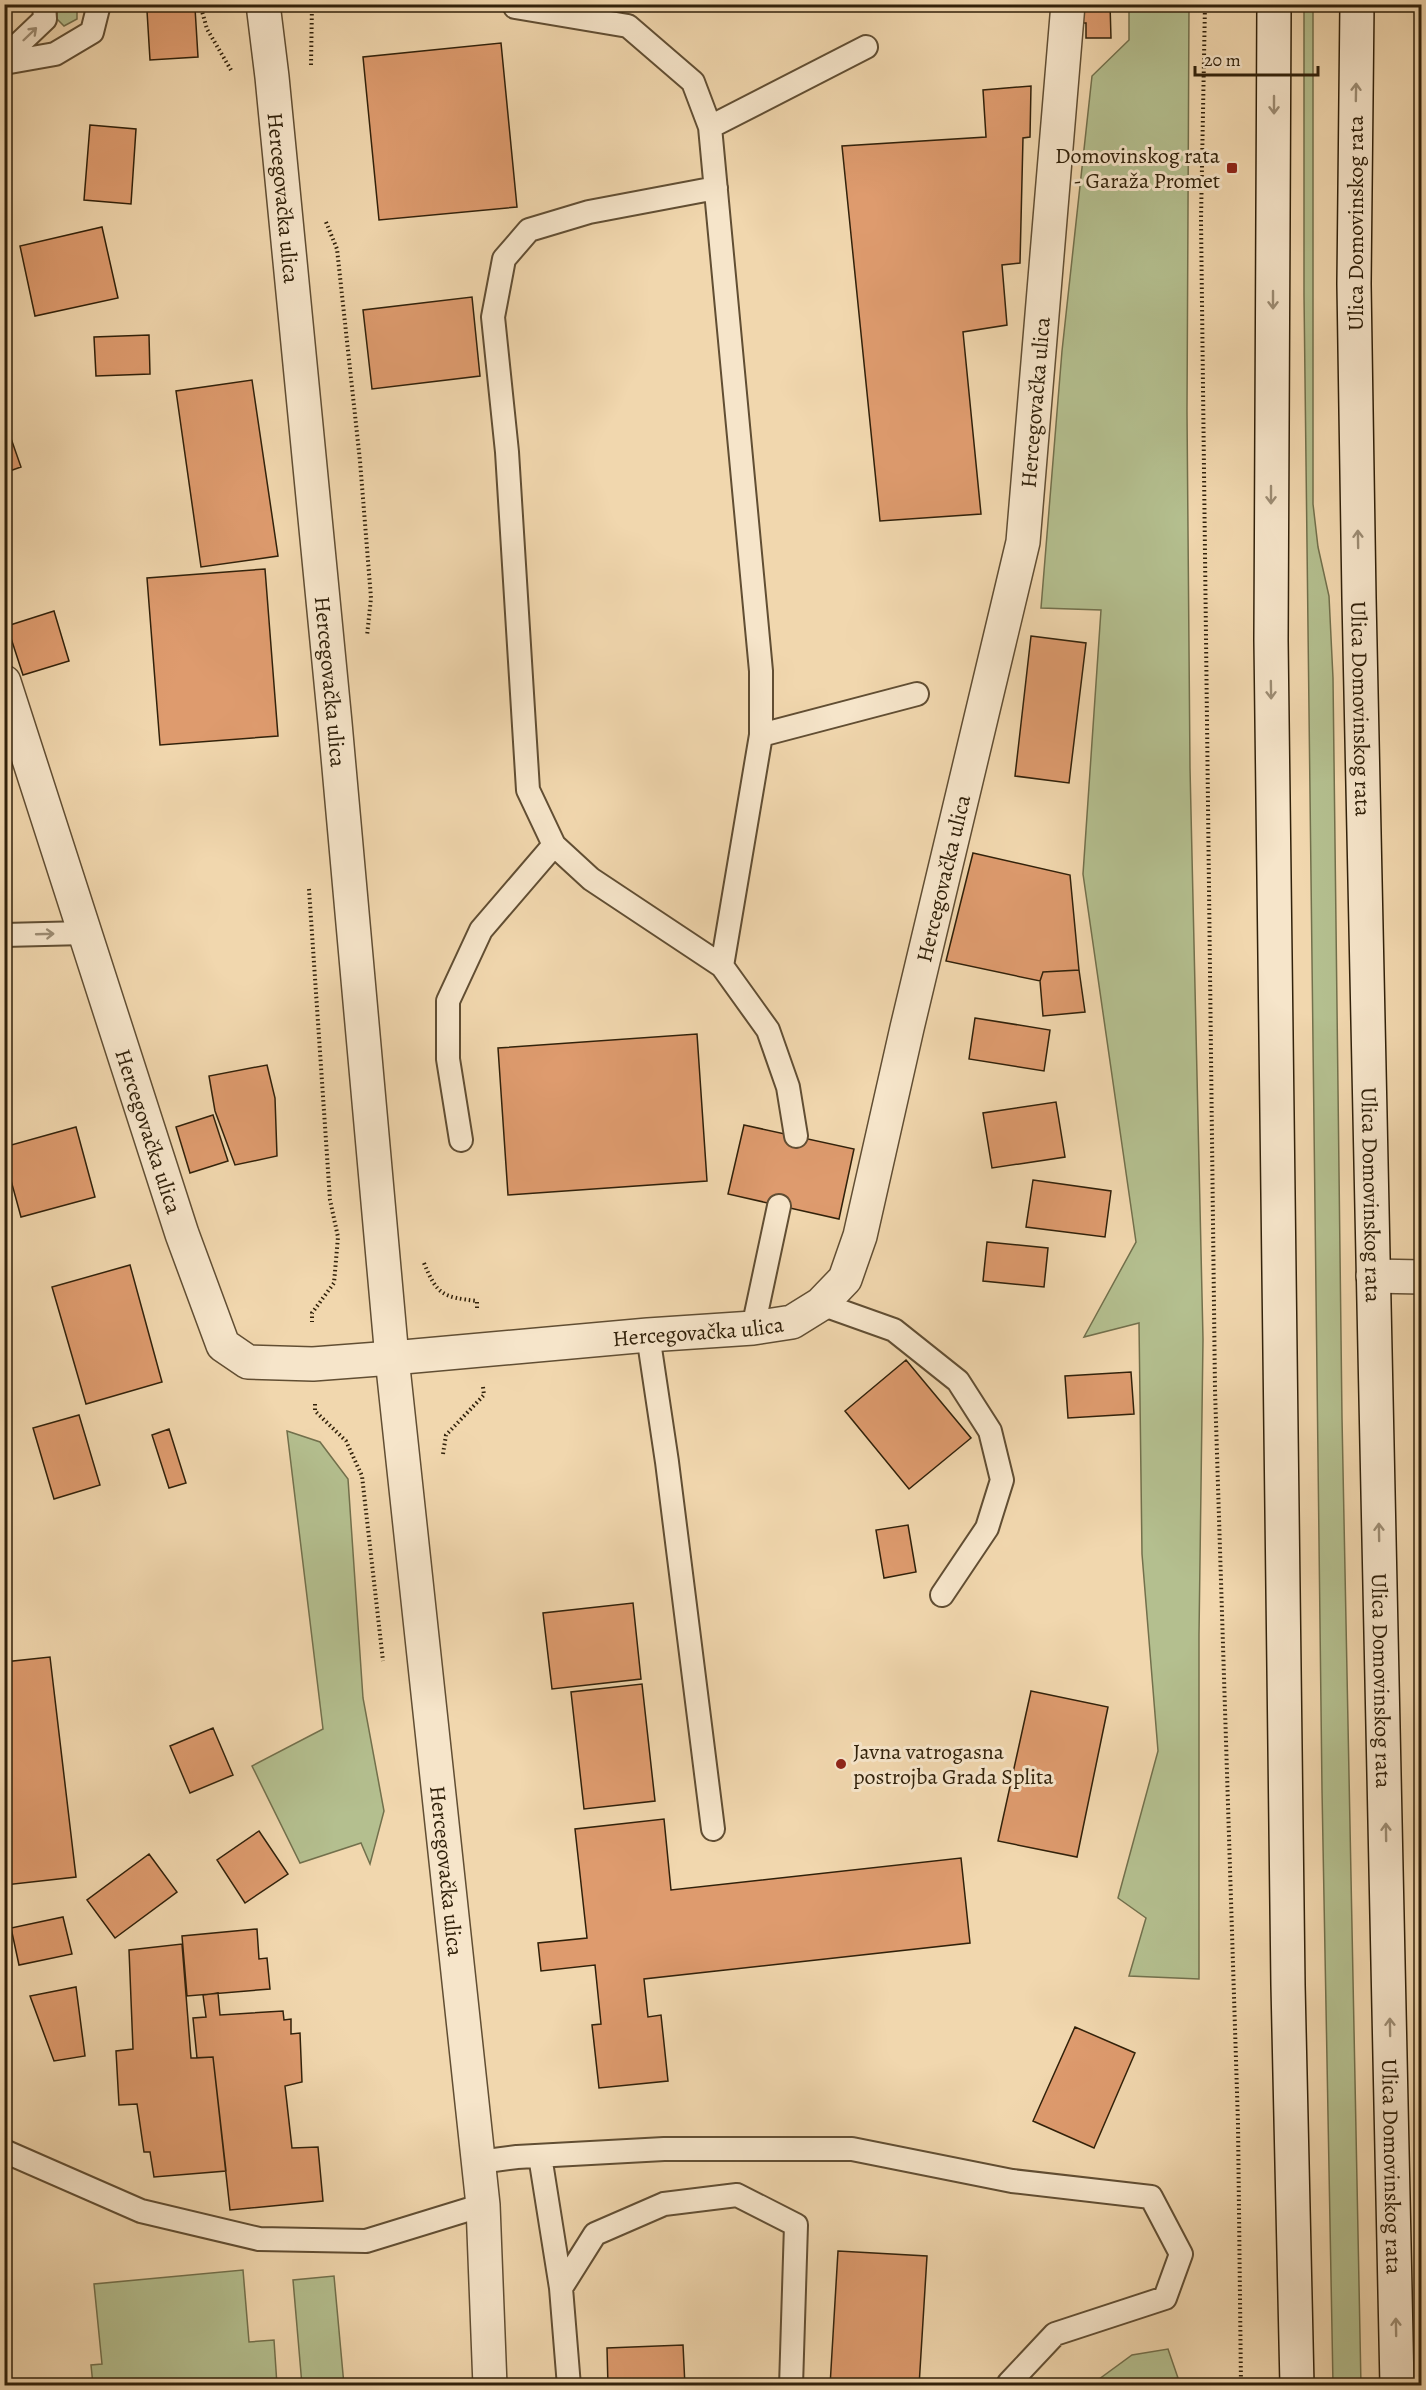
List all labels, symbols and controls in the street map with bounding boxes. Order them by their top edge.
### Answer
one-way arrow [22,26,37,41]
scale bar [1195,39,1318,77]
text: 20 m [1204,48,1241,72]
one-way arrow [1350,83,1362,103]
one-way arrow [1268,94,1280,114]
street label: Hercegovačka ulica [260,111,306,286]
street label: Ulica Domovinskog rata [1341,115,1371,331]
place label: Domovinskog rata - Garaža Promet [1055,141,1221,196]
marker: Domovinskog rata - Garaža Promet [1225,161,1239,175]
one-way arrow [1267,289,1279,309]
street label: Hercegovačka ulica [1014,315,1058,489]
one-way arrow [1266,484,1277,504]
one-way arrow [1352,530,1364,550]
street label: Hercegovačka ulica [307,595,353,769]
street label: Ulica Domovinskog rata [1343,601,1378,818]
one-way arrow [1265,679,1277,699]
street label: Hercegovačka ulica [909,791,978,965]
one-way arrow [34,928,54,940]
street label: Hercegovačka ulica [107,1045,189,1218]
street label: Ulica Domovinskog rata [1353,1087,1388,1304]
street label: Hercegovačka ulica [611,1309,787,1354]
one-way arrow [1373,1523,1385,1543]
street label: Ulica Domovinskog rata [1364,1573,1398,1789]
place label: Javna vatrogasna postrojba Grada Splita [853,1737,1054,1792]
marker: Javna vatrogasna postrojba Grada Splita [834,1757,848,1771]
street label: Hercegovačka ulica [422,1784,470,1959]
one-way arrow [1380,1823,1392,1843]
one-way arrow [1384,2018,1396,2038]
street label: Ulica Domovinskog rata [1374,2059,1409,2275]
one-way arrow [1390,2318,1402,2338]

